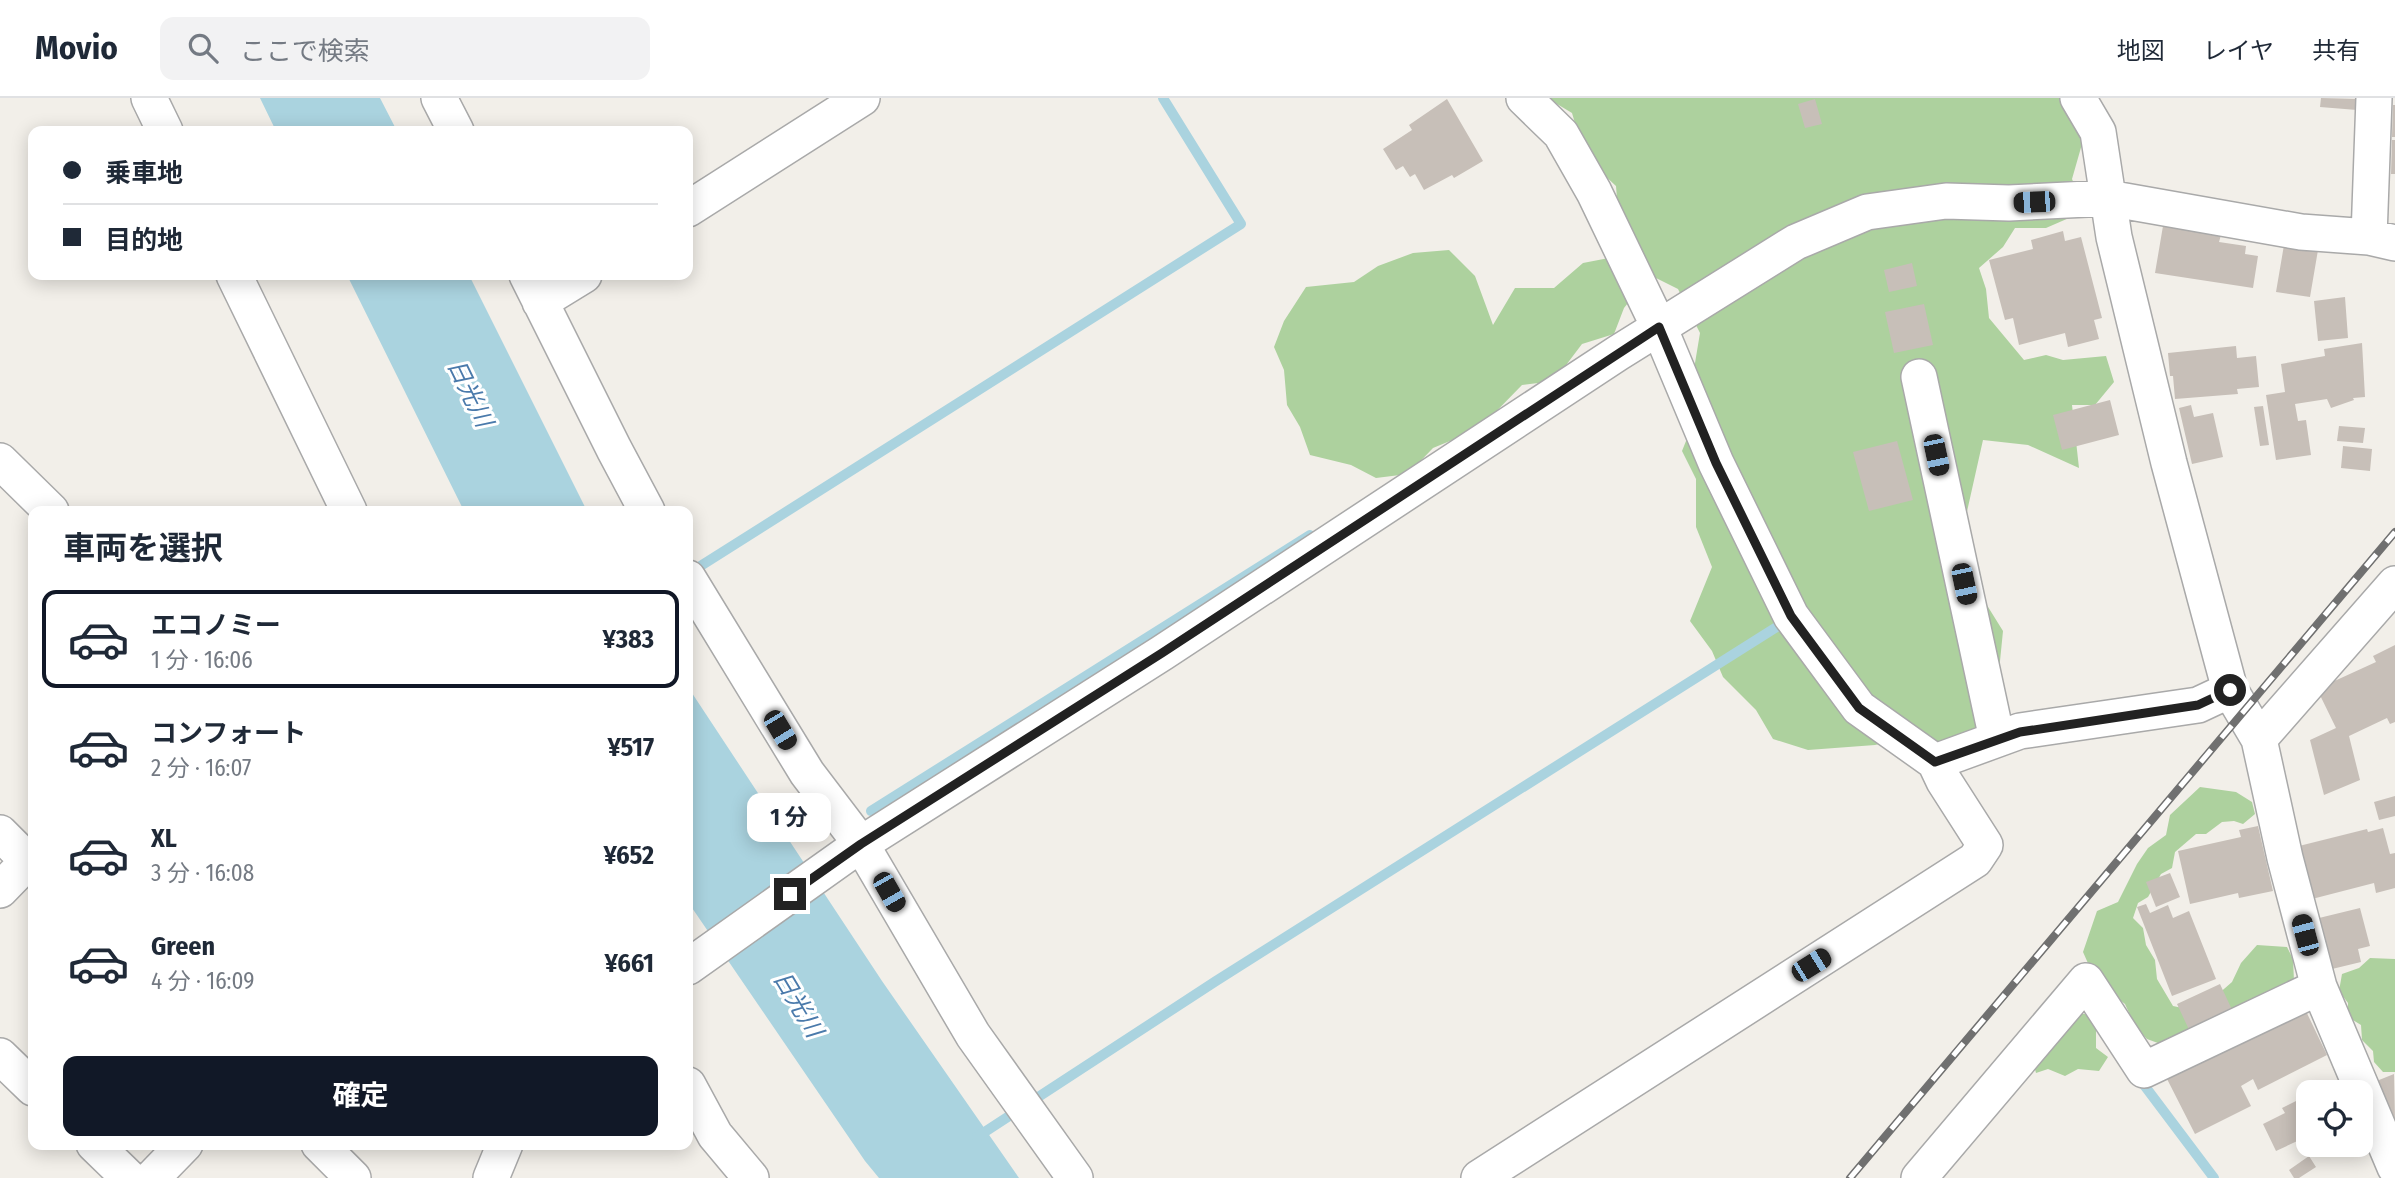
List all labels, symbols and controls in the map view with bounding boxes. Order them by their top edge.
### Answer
search box [160,17,650,80]
text: Movio [35,28,118,68]
icon: search [184,29,222,67]
text: ここで検索 [240,36,370,67]
text: 地図 [2117,37,2165,65]
text: レイヤ [2203,37,2274,65]
text: 共有 [2312,37,2360,65]
text: 乗車地 [105,158,183,189]
car [2013,191,2056,213]
text: 目的地 [105,225,183,256]
water label: 日光川 [442,355,500,434]
car [1922,432,1951,478]
text: 車両を選択 [63,529,223,567]
car [1950,561,1979,607]
icon: car [67,608,130,671]
text: エコノミー [151,610,281,641]
text: ¥383 [602,624,654,655]
text: 1 分 · 16:06 [151,646,253,674]
route start [2214,674,2246,706]
car [761,707,800,753]
icon: car [67,716,130,779]
text: コンフォート [151,718,306,749]
text: ¥517 [607,732,654,763]
text: 2 分 · 16:07 [151,754,251,782]
callout: 1 分 [748,792,832,842]
text: 1 分 [770,803,808,831]
text: XL [151,823,177,854]
icon: car [67,824,130,887]
text: ¥652 [603,840,654,871]
text: 3 分 · 16:08 [151,859,254,887]
car [870,869,909,915]
route end [774,878,806,910]
car [2290,912,2321,958]
text: Green [151,931,215,962]
icon: car [67,932,130,995]
car [1788,945,1835,985]
text: ¥661 [604,948,654,979]
water label: 日光川 [767,966,830,1045]
text: 4 分 · 16:09 [151,967,254,995]
button: 確定 [63,1056,658,1136]
map controls [2296,1080,2373,1157]
button: locate [2296,1080,2373,1157]

